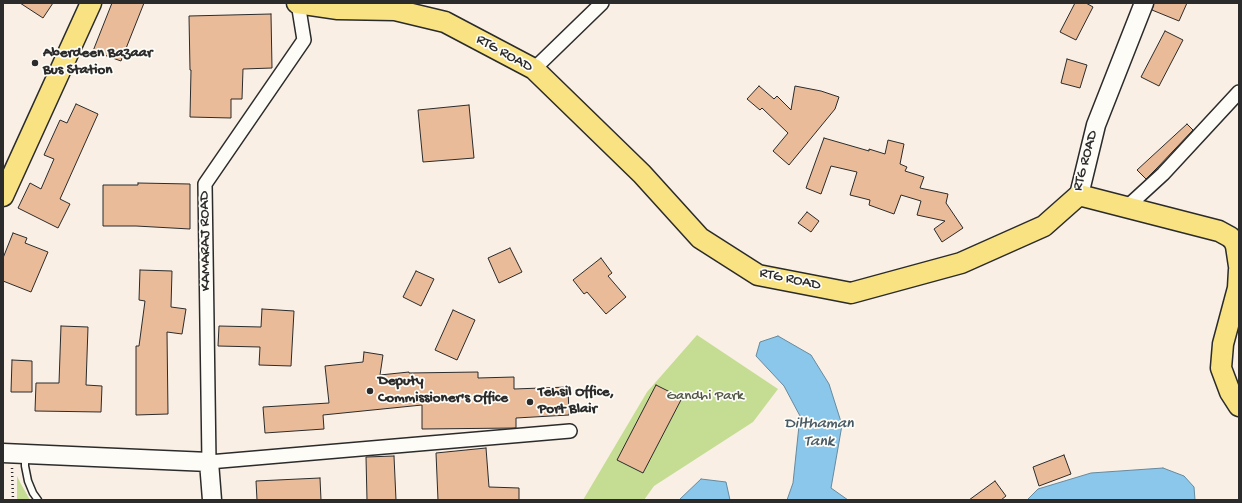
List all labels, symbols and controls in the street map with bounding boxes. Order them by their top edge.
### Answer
street label: RTG ROAD [472,31,536,77]
place label: Aberdeen Bazaar Bus Station [43,45,152,80]
marker: Aberdeen Bazaar Bus Station [30,58,40,68]
street label: RTG ROAD [1069,129,1103,193]
street label: KAMARAJ ROAD [196,191,216,291]
street label: RTG ROAD [758,265,822,295]
place label: Deputy Commissioner's Office [378,373,508,408]
place label: Tehsil Office, Port Blair [538,384,614,419]
marker: Deputy Commissioner's Office [365,386,375,396]
park label: Gandhi Park [666,388,744,406]
marker: Tehsil Office, Port Blair [525,397,535,407]
water label: Dilthaman Tank [784,415,854,453]

